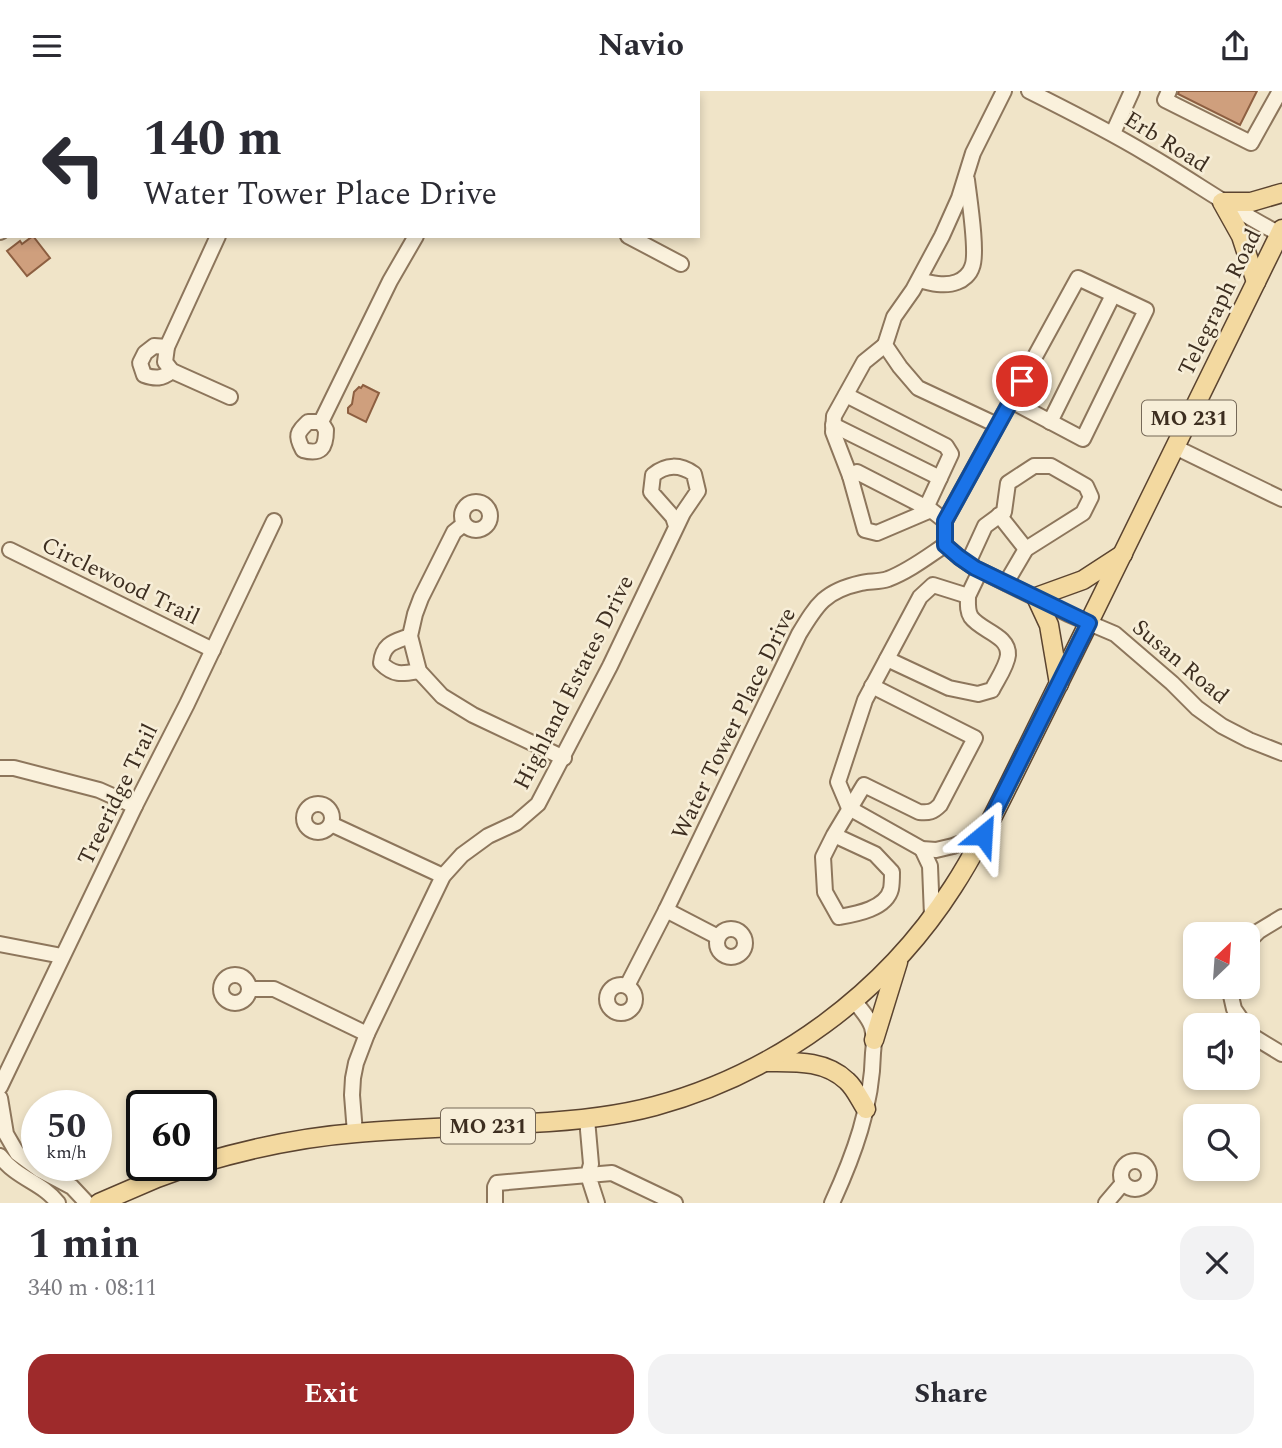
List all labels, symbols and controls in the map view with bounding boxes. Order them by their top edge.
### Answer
text: Navio [598,21,684,70]
icon: menu [28,27,66,65]
icon: share [1216,27,1254,65]
text: 140 m [143,102,282,177]
street label: Erb Road [1117,102,1216,182]
icon: left [28,119,119,210]
text: Water Tower Place Drive [143,170,497,219]
street label: Telegraph Road [1169,223,1271,382]
pin [992,351,1052,411]
icon: arrive [1003,362,1041,400]
road number: MO 231 [1142,401,1236,435]
street label: Circlewood Trail [35,528,205,635]
street label: Highland Estates Drive [505,569,644,796]
street label: Water Tower Place Drive [663,602,806,846]
street label: Susan Road [1124,611,1236,713]
street label: Treeridge Trail [69,718,168,872]
position arrow [946,798,1020,872]
north arrow [1183,922,1260,999]
map controls [1183,922,1260,1181]
button: sound [1183,1013,1260,1090]
speed limit sign: 60 [126,1090,217,1181]
text: 50 [47,1100,86,1153]
button: search [1183,1104,1260,1181]
road number: MO 231 [441,1109,535,1143]
text: km/h [46,1139,87,1166]
text: 1 min [28,1213,140,1276]
button: close [1180,1226,1254,1300]
text: 340 m · 08:11 [28,1271,157,1306]
button: Exit [28,1354,634,1434]
button: Share [648,1354,1254,1434]

